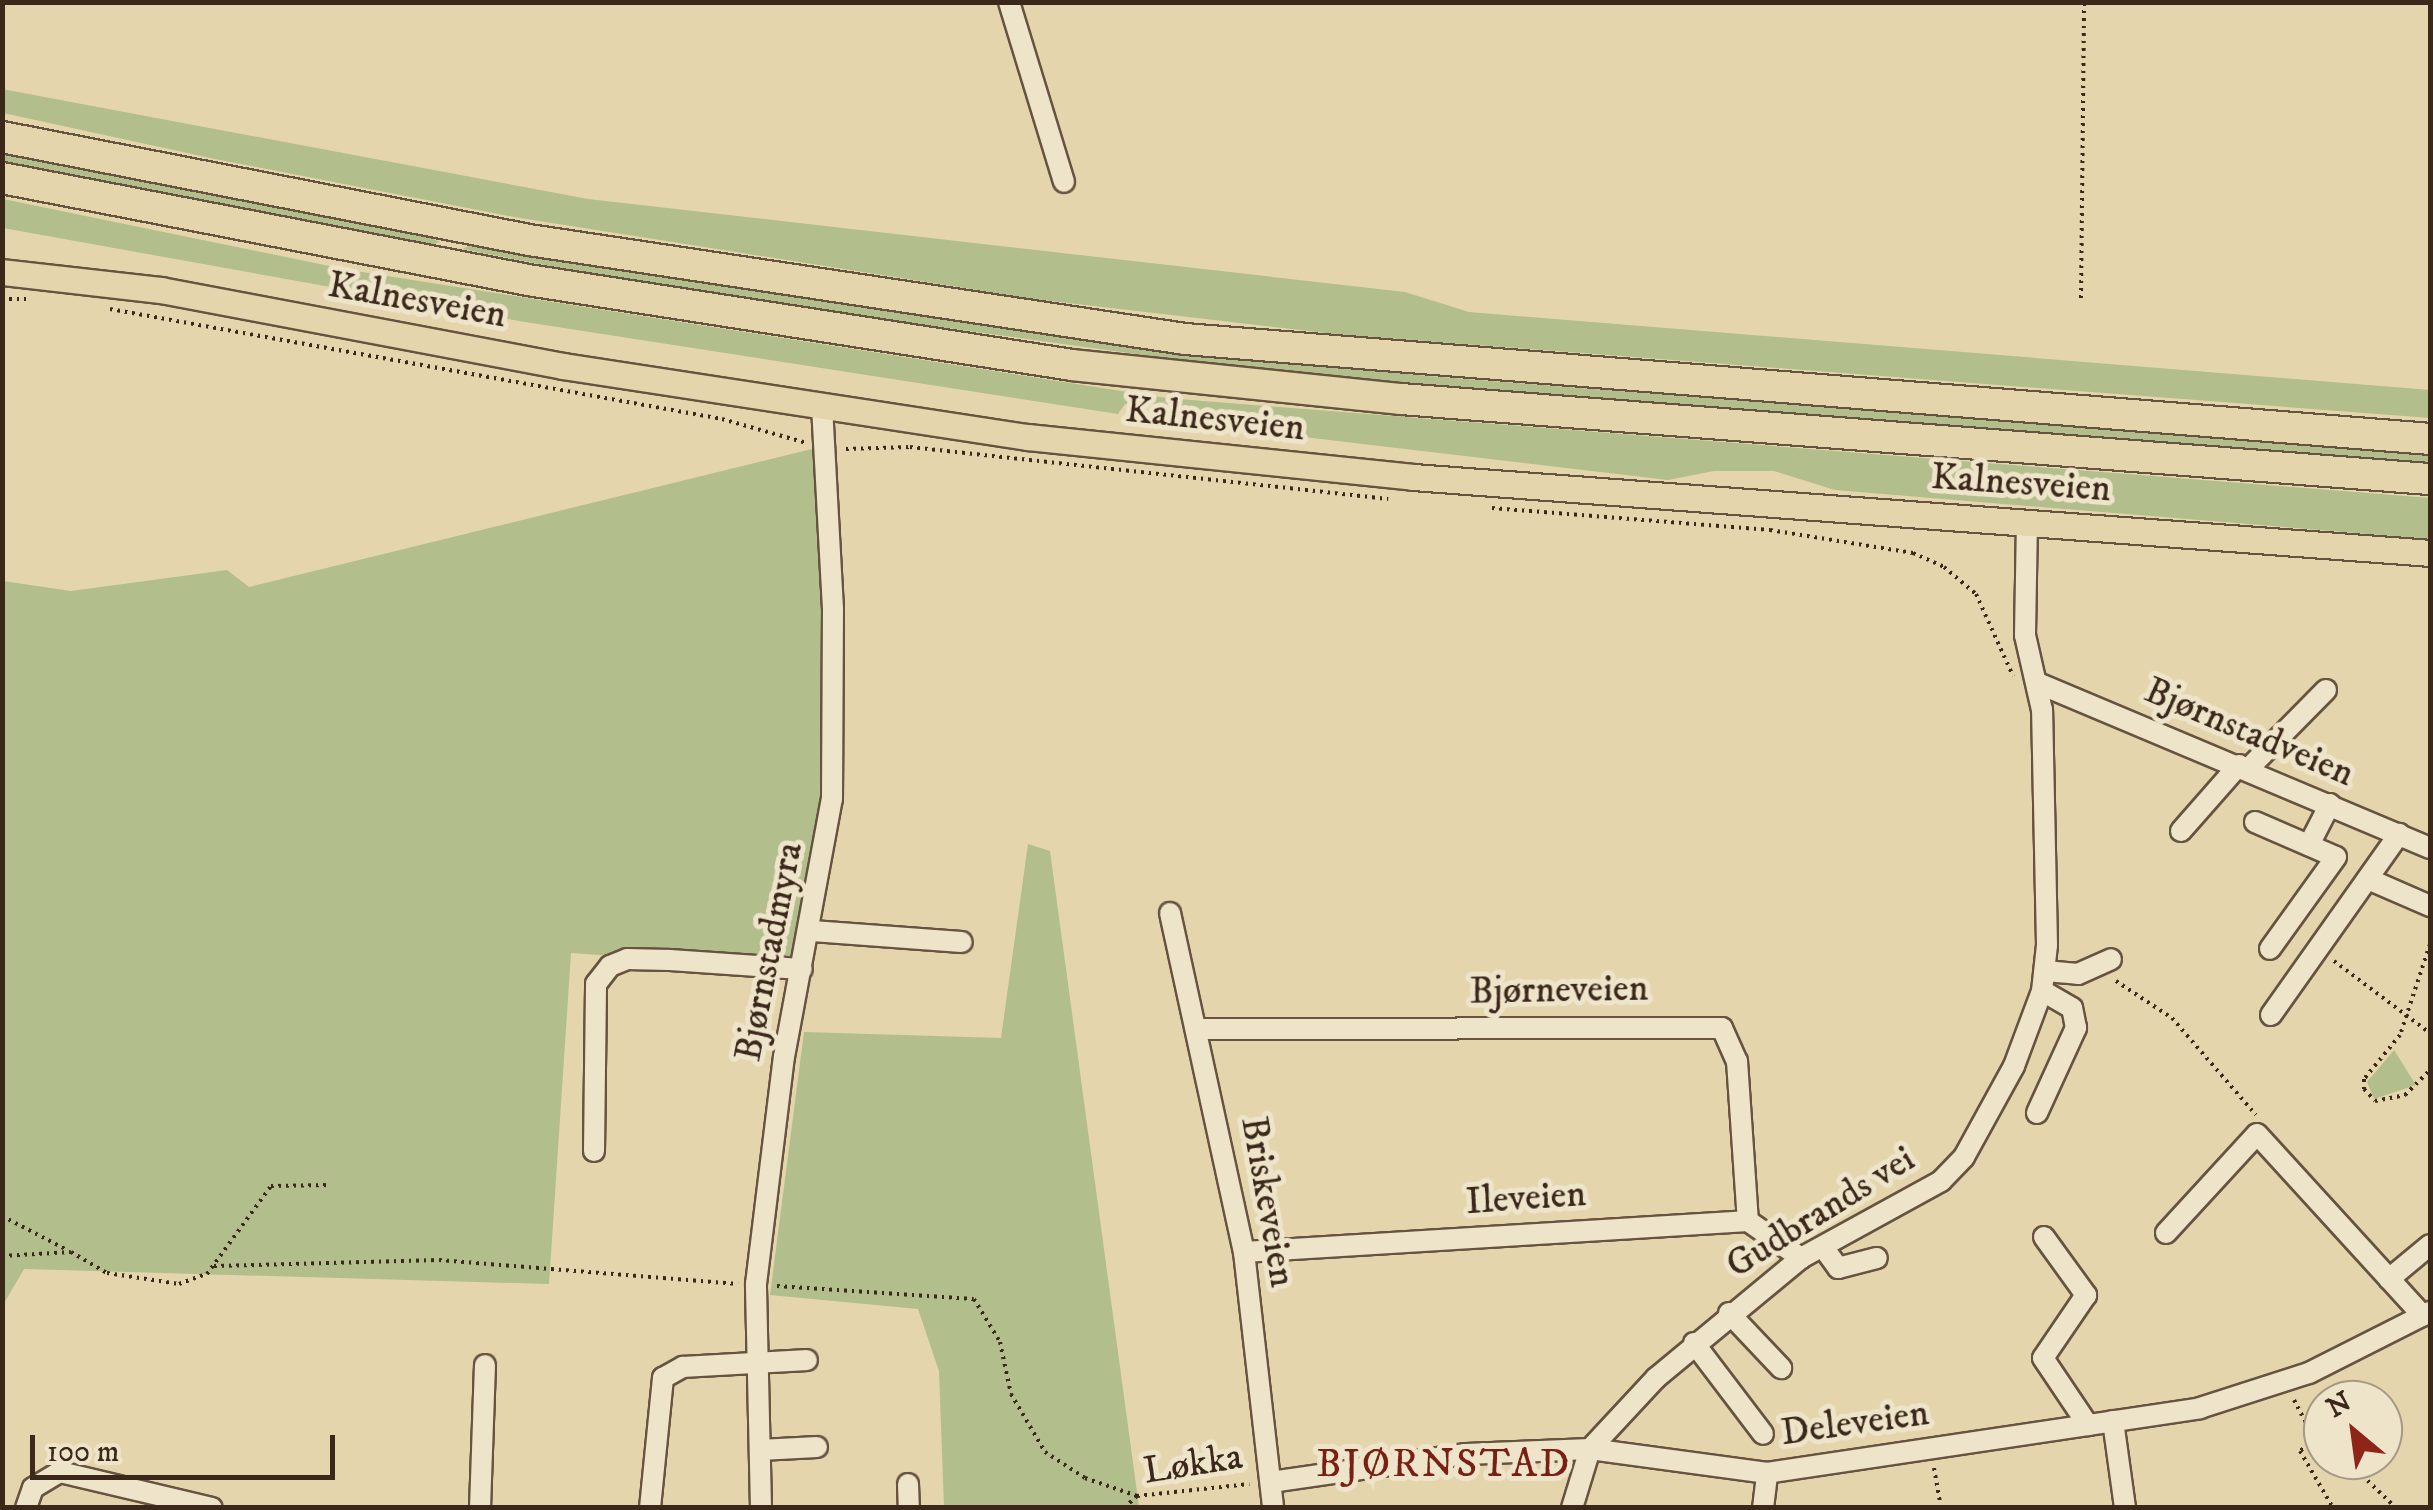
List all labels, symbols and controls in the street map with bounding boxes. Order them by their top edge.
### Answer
street label: Kalnesveien [324,263,510,339]
street label: Kalnesveien [1123,388,1307,452]
street label: Kalnesveien [1930,455,2112,513]
street label: Bjørnstadveien [2137,668,2361,798]
street label: Bjørnstadmyra [726,839,814,1065]
street label: Bjørneveien [1469,967,1649,1015]
street label: Briskeveien [1230,1113,1304,1291]
street label: Gudbrands vei [1718,1137,1924,1289]
street label: Ileveien [1464,1172,1588,1226]
north arrow [2303,1380,2403,1480]
text: N [2321,1384,2358,1426]
street label: Deleveien [1778,1391,1932,1457]
scale bar [35,1415,340,1477]
text: 100 m [47,1434,119,1471]
street label: Løkka [1140,1435,1246,1495]
district label: BJØRNSTAD [1316,1441,1572,1489]

